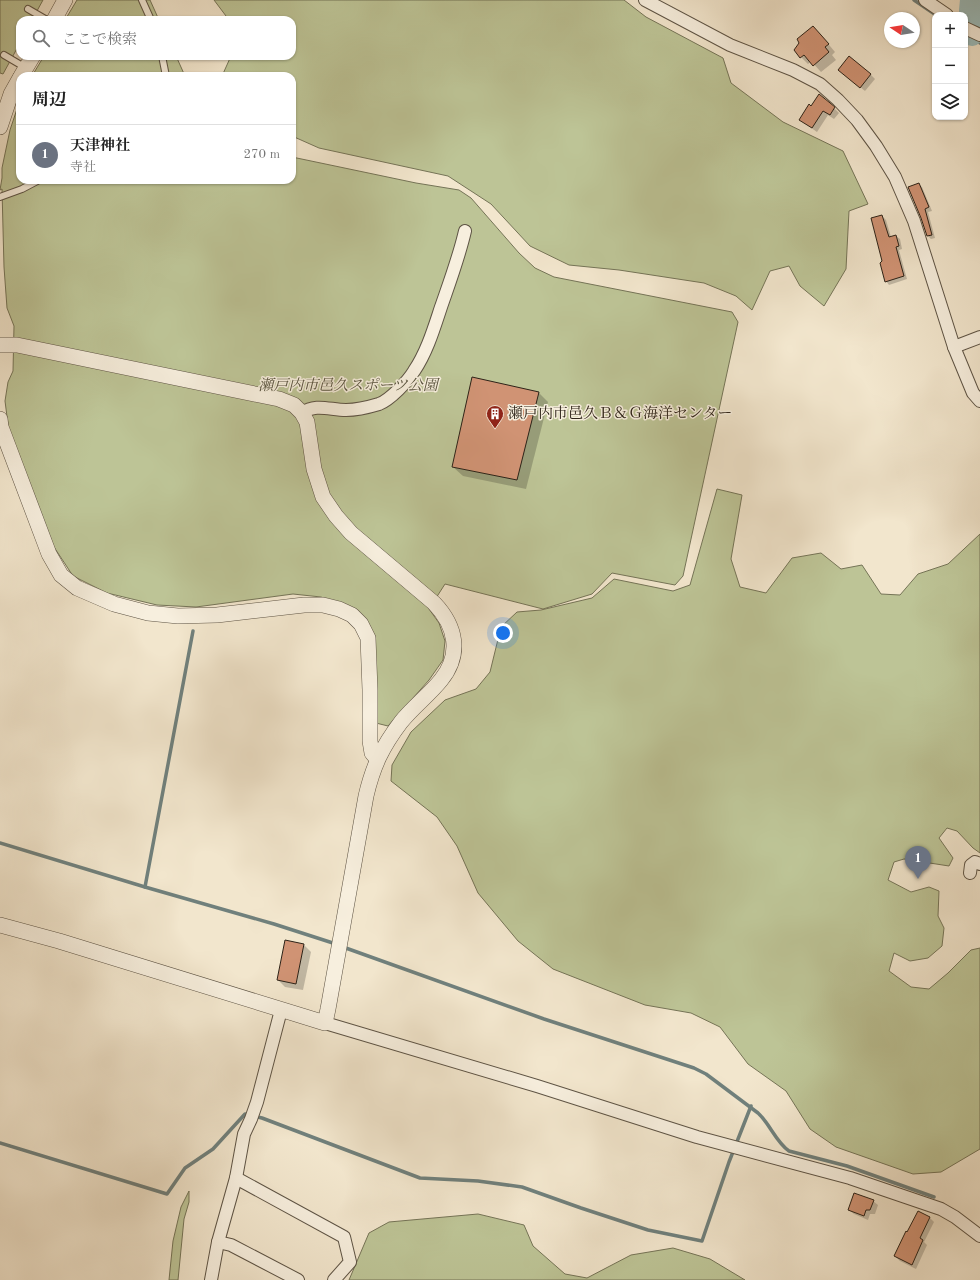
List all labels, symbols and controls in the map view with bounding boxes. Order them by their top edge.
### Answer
north arrow [884,12,920,48]
map controls [932,12,968,120]
button: + [932,12,968,48]
search box [16,16,296,60]
icon: search [30,27,52,49]
text: ここで検索 [62,33,137,48]
button: − [932,48,968,84]
button: layers [932,84,968,120]
text: 周辺 [32,92,66,109]
text: 天津神社 [70,139,130,154]
text: 1 [41,148,49,161]
text: 270 m [243,148,280,161]
text: 寺社 [70,161,96,174]
park label: 瀬戸内市邑久スポーツ公園 [258,377,441,394]
building icon: 瀬戸内市邑久Ｂ＆Ｇ海洋センター [485,404,505,429]
place label: 瀬戸内市邑久Ｂ＆Ｇ海洋センター [508,405,732,422]
your location [493,623,513,643]
pin: 1 [905,846,931,879]

